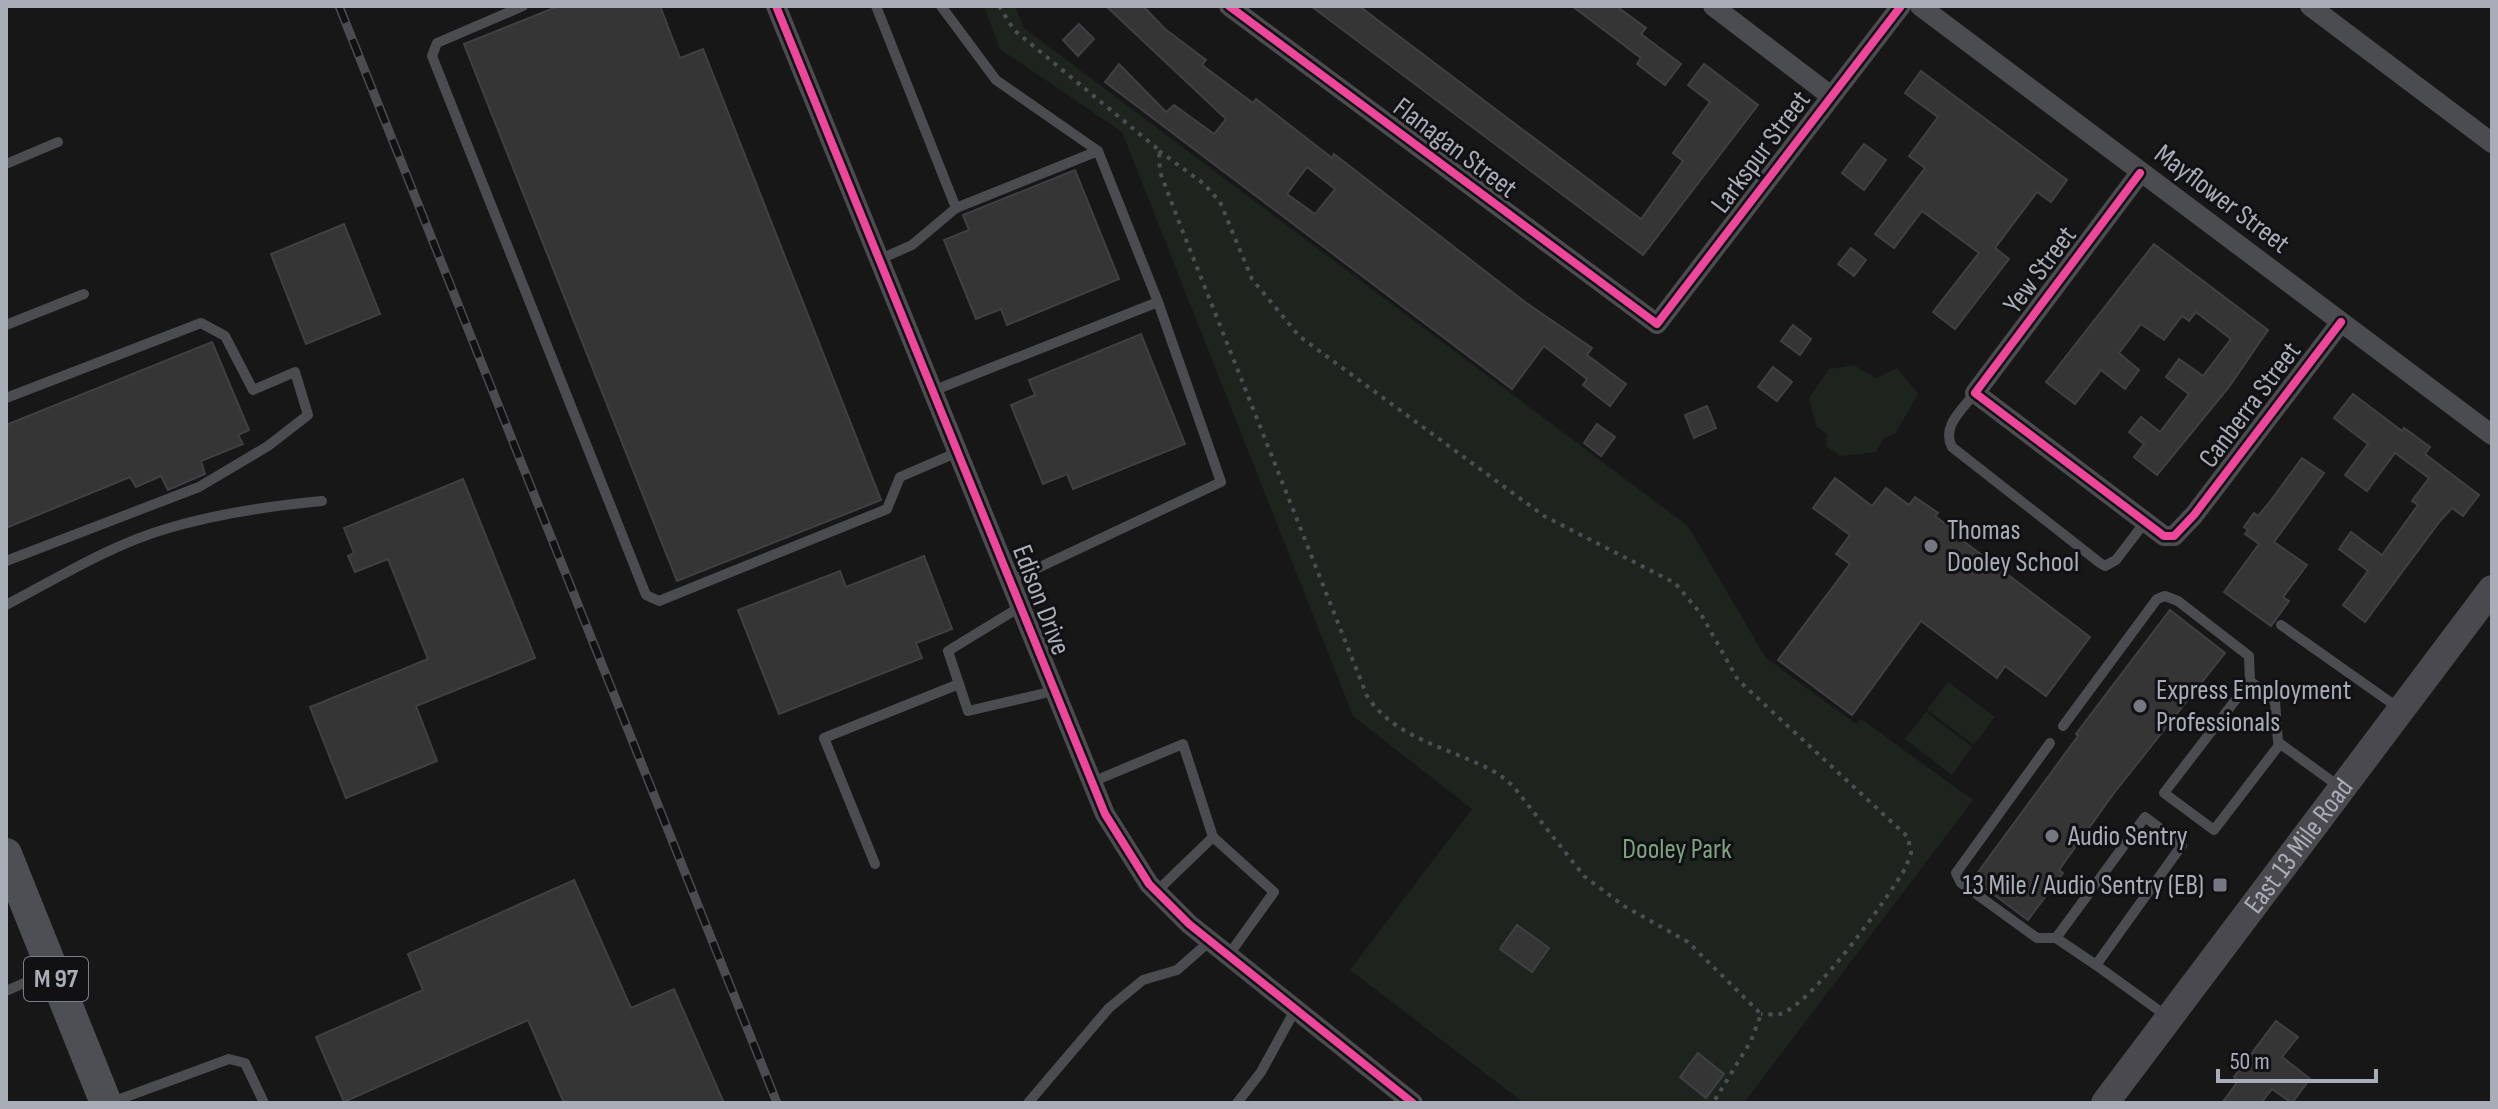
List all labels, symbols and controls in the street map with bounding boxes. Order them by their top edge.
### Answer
street label: Larkspur Street [1704,84,1818,220]
street label: Flanagan Street [1387,91,1523,205]
street label: Mayflower Street [2148,138,2296,260]
street label: Yew Street [1997,220,2083,320]
street label: Canberra Street [2192,336,2308,474]
place label: Thomas Dooley School [1947,514,2079,579]
marker: Thomas Dooley School [1922,537,1940,555]
street label: Edison Drive [1005,540,1077,660]
place label: Express Employment Professionals [2156,674,2351,739]
marker: Express Employment Professionals [2131,697,2149,715]
street label: East 13 Mile Road [2237,772,2360,920]
place label: Audio Sentry [2067,820,2188,853]
marker: Audio Sentry [2043,827,2061,845]
park label: Dooley Park [1622,833,1732,866]
place label: 13 Mile / Audio Sentry (EB) [1962,869,2204,902]
marker: 13 Mile / Audio Sentry (EB) [2211,876,2229,894]
road number: M 97 [24,957,88,1001]
scale bar [2218,1033,2376,1083]
text: 50 m [2230,1047,2270,1076]

